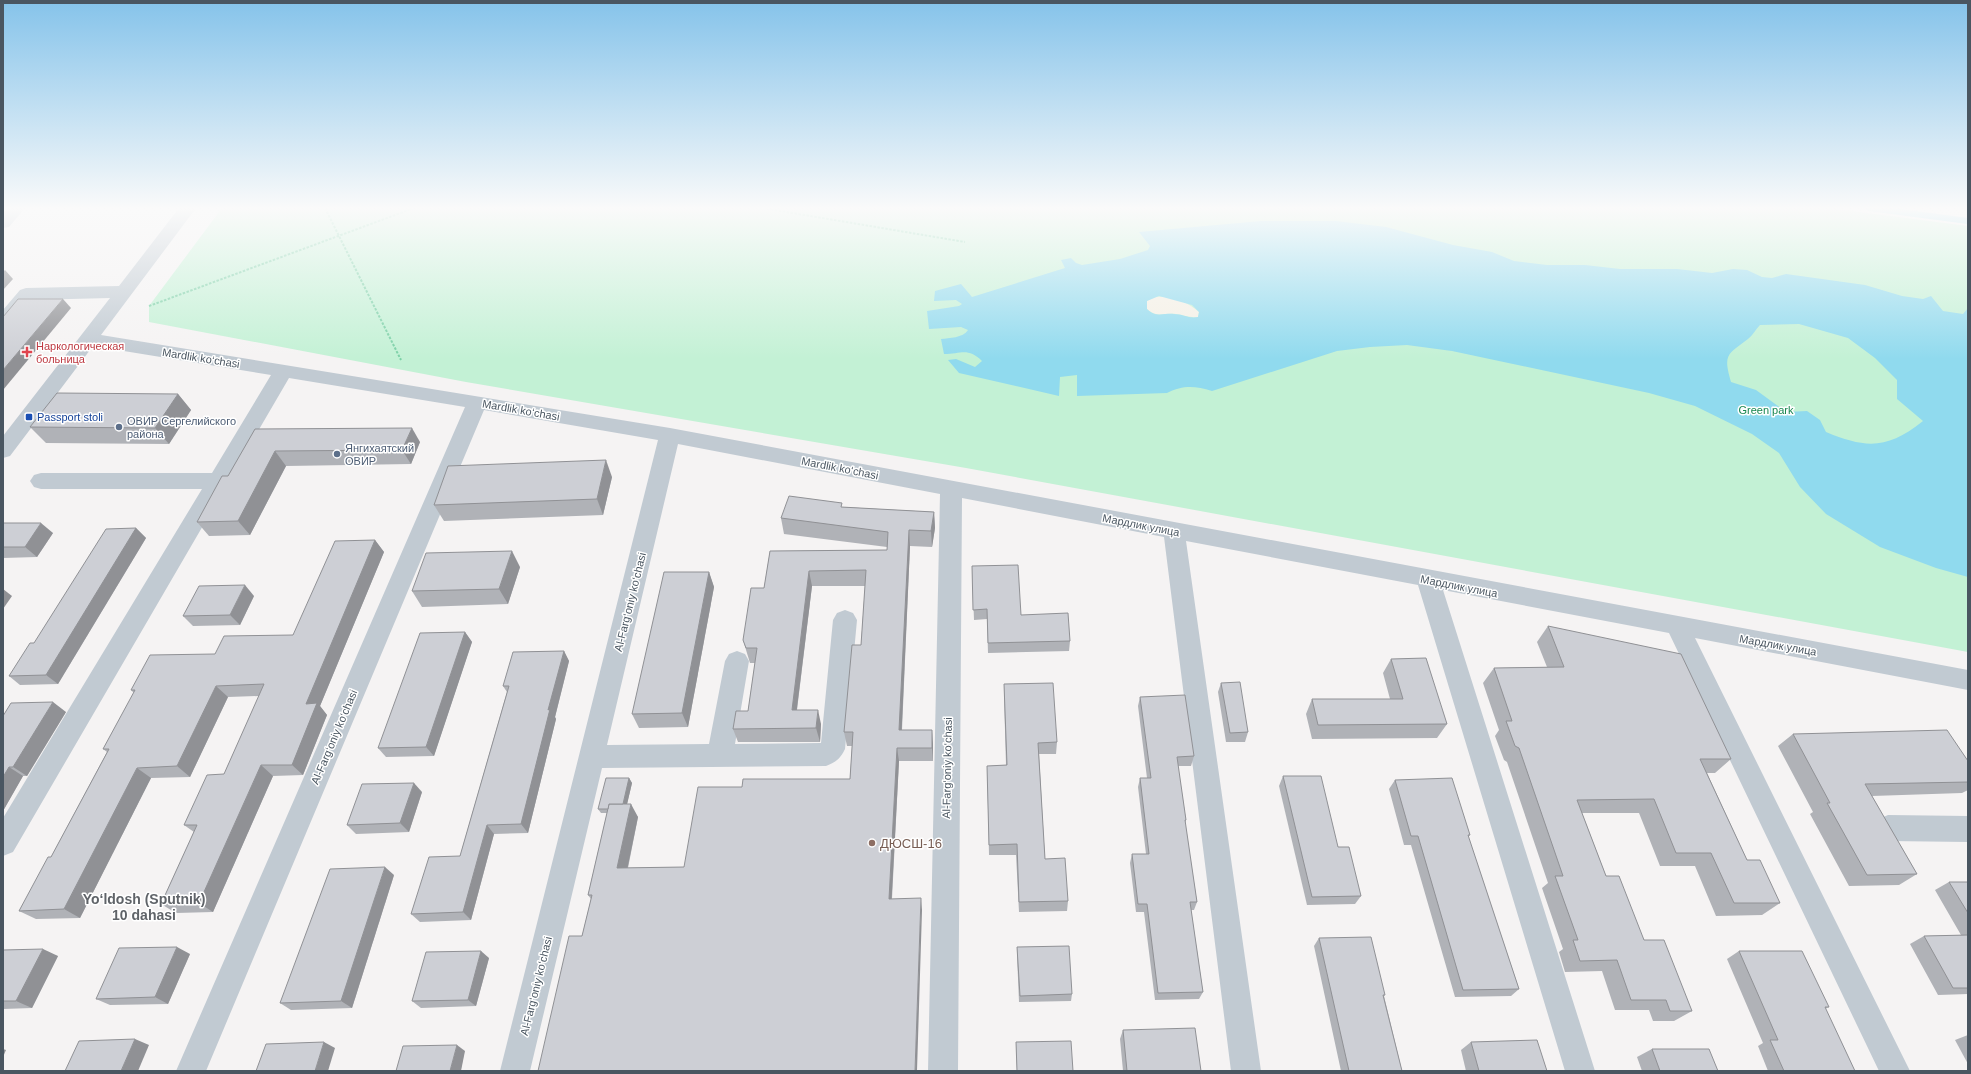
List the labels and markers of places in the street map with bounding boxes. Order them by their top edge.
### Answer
place label: Наркологическая больница [36,340,124,365]
marker: Наркологическая больница [21,346,33,358]
place label: Passport stoli [37,411,103,423]
marker: Passport stoli [24,412,34,422]
place label: ОВИР Сергелийского района [127,415,236,440]
marker: ОВИР Сергелийского района [114,422,124,432]
place label: Янгихаятский ОВИР [345,442,414,467]
marker: Янгихаятский ОВИР [332,449,342,459]
place label: ДЮСШ-16 [880,836,942,851]
marker: ДЮСШ-16 [867,838,877,848]

